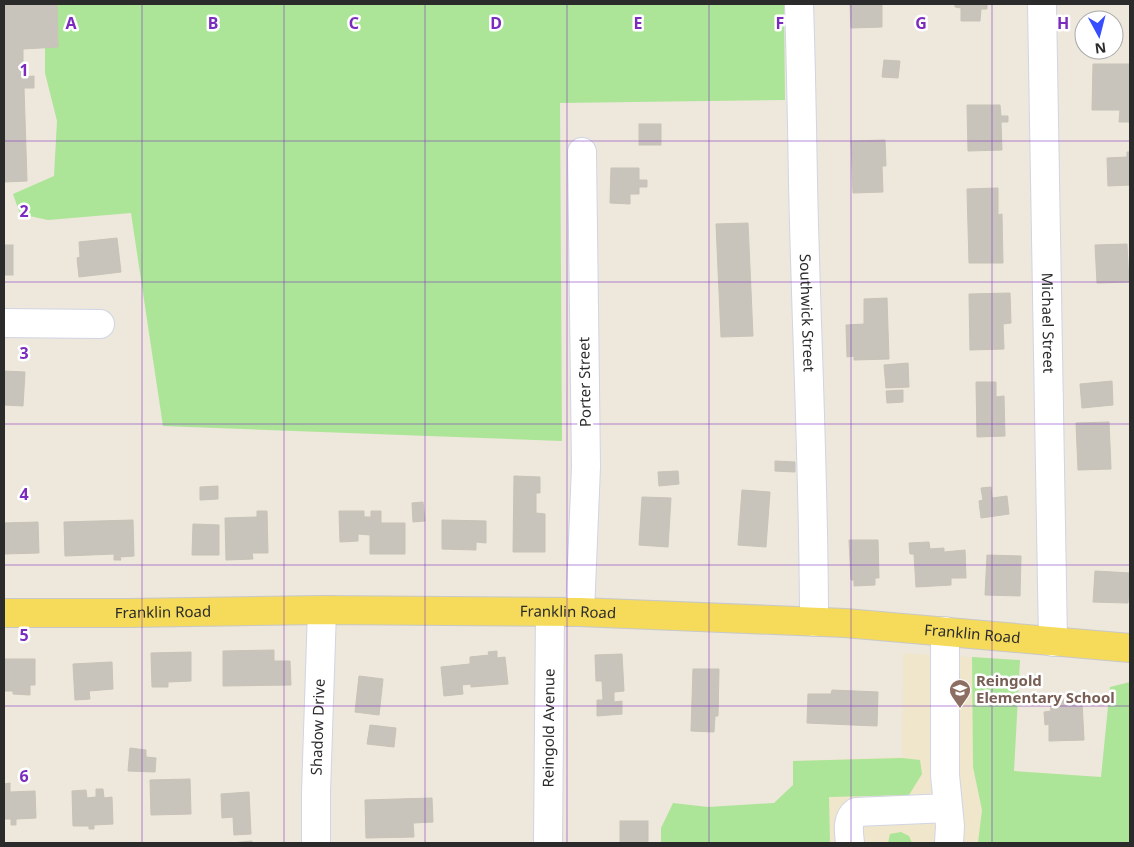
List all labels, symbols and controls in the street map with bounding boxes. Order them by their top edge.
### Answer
north arrow [1074,10,1124,60]
text: A [65,12,77,34]
text: B [208,12,218,34]
text: C [349,12,359,34]
text: D [490,12,502,34]
text: E [634,12,643,34]
text: F [776,12,784,34]
text: G [915,12,927,34]
text: H [1057,12,1069,34]
text: N [1094,38,1107,59]
text: 1 [19,59,29,81]
text: 2 [19,200,29,222]
street label: Southwick Street [796,254,820,373]
street label: Michael Street [1038,272,1059,374]
street label: Porter Street [573,336,595,427]
text: 3 [19,342,29,364]
text: 4 [19,483,29,505]
street label: Franklin Road [115,601,211,622]
street label: Franklin Road [520,601,617,622]
street label: Franklin Road [923,619,1021,647]
text: 5 [19,624,29,646]
street label: Reingold Avenue [537,668,559,788]
place label: Reingold Elementary School [976,670,1115,707]
street label: Shadow Drive [306,678,329,776]
school or university icon: Reingold Elementary School [948,678,972,709]
text: 6 [19,765,29,787]

